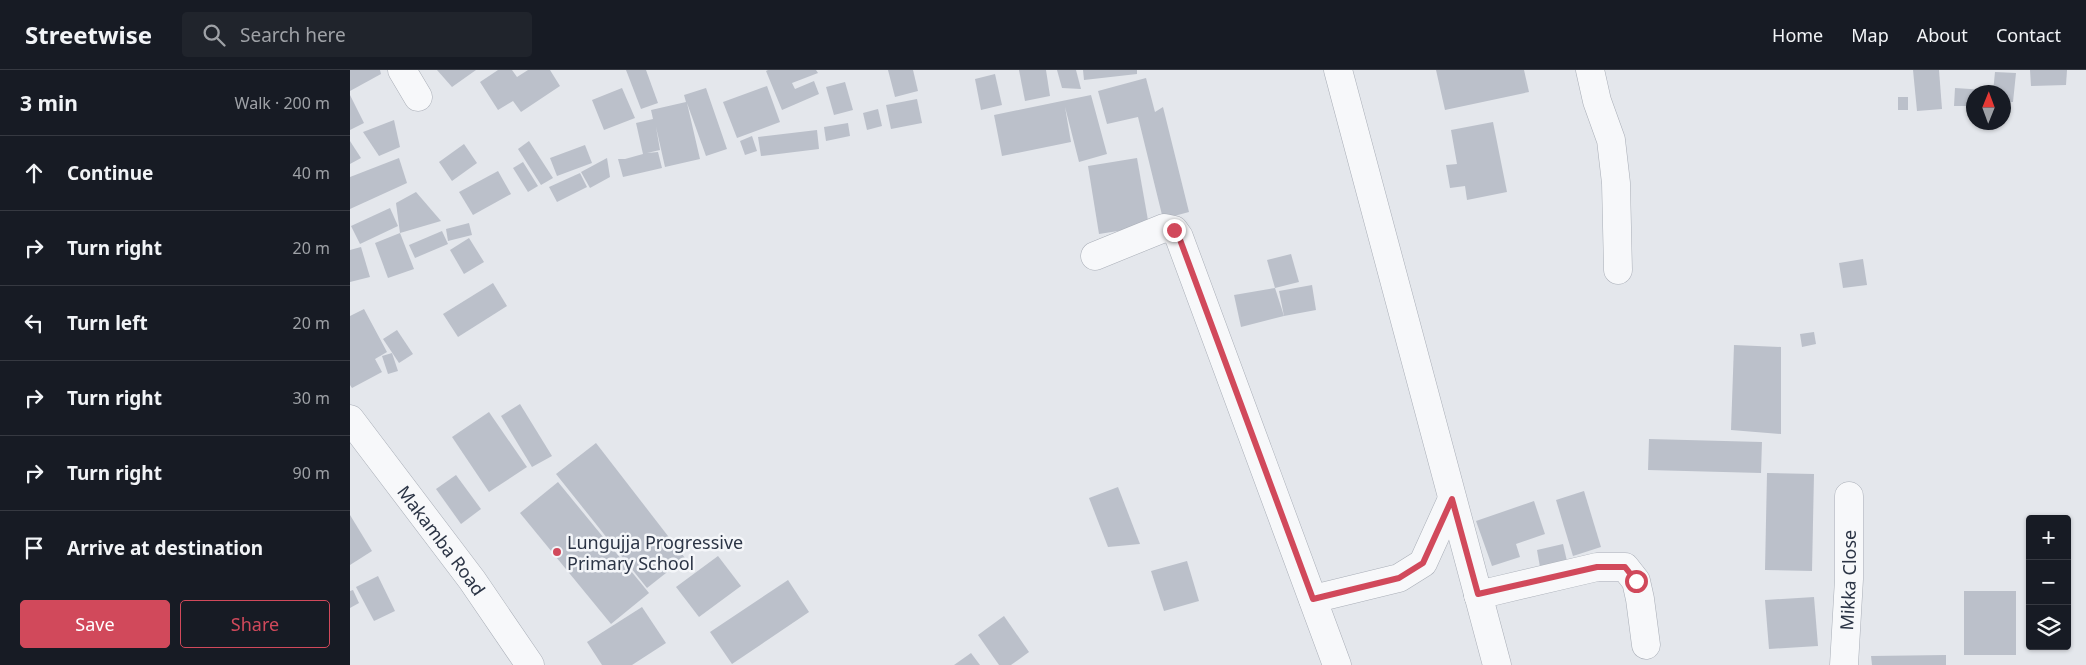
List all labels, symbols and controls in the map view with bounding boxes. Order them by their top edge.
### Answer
search box [182,12,532,57]
text: Streetwise [25,18,152,51]
icon: search [200,21,228,49]
text: Search here [240,22,346,48]
text: Home [1772,23,1823,47]
text: Map [1851,23,1889,47]
text: About [1917,23,1968,47]
text: Contact [1996,23,2061,47]
north arrow [1966,85,2011,130]
text: 3 min [20,89,78,117]
text: Walk · 200 m [235,92,330,114]
icon: ahead [20,159,48,187]
text: Continue [67,160,153,186]
text: 40 m [293,162,330,184]
route end [1163,219,1186,242]
icon: right [20,234,48,262]
text: Turn right [67,235,162,261]
text: 20 m [293,237,330,259]
icon: left [20,309,48,337]
text: Turn left [67,310,148,336]
text: 20 m [293,312,330,334]
icon: right [20,384,48,412]
text: Turn right [67,385,162,411]
text: 30 m [293,387,330,409]
icon: right [20,459,48,487]
text: Turn right [67,460,162,486]
text: 90 m [293,462,330,484]
street label: Makamba Road [392,480,491,600]
map controls [2026,515,2071,650]
button: + [2026,515,2071,560]
place label: Lungujja Progressive Primary School [567,530,743,575]
street label: Mikka Close [1834,530,1861,631]
icon: arrive [20,534,48,562]
text: Arrive at destination [67,535,263,561]
marker: Lungujja Progressive Primary School [551,546,563,558]
button: − [2026,560,2071,605]
route start [1625,570,1648,593]
button: Save [20,600,170,648]
button: Share [180,600,330,648]
button: layers [2026,605,2071,650]

